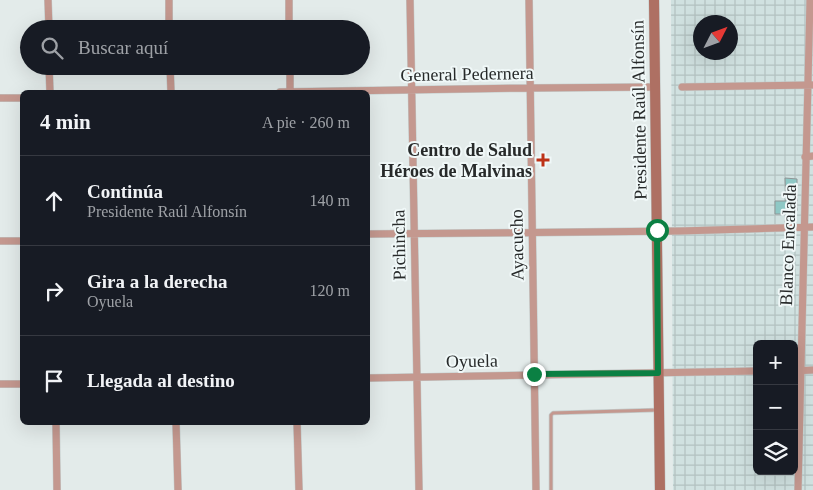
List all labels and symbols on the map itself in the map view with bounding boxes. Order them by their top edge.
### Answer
north arrow [693,15,738,60]
street label: Presidente Raúl Alfonsín [627,20,651,200]
street label: General Pedernera [400,63,534,85]
place label: Centro de Salud Héroes de Malvinas [380,140,532,181]
marker: Centro de Salud Héroes de Malvinas [536,153,550,167]
street label: Blanco Encalada [776,184,800,306]
street label: Pichincha [388,209,410,281]
street label: Ayacucho [506,209,528,281]
route start [646,219,669,242]
street label: Oyuela [446,351,498,371]
route end [523,363,546,386]

